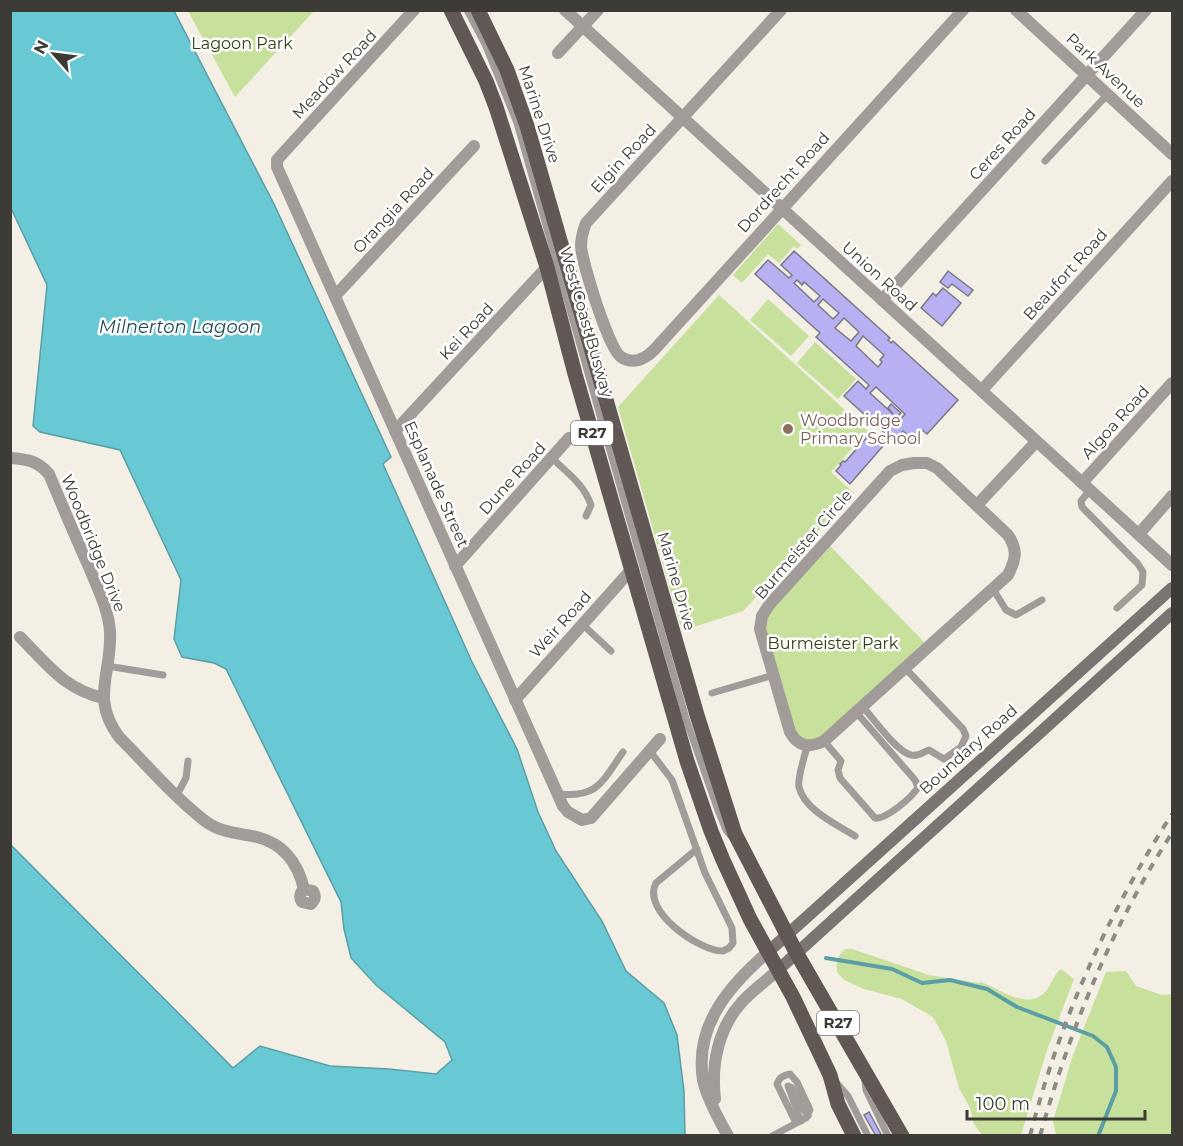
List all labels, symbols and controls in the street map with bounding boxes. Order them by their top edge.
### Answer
north arrow [24,24,84,84]
street label: Meadow Road [288,26,380,123]
street label: Park Avenue [1062,29,1149,112]
park label: Lagoon Park [191,34,293,53]
text: N [30,37,53,57]
street label: Marine Drive [515,63,564,166]
street label: Ceres Road [965,104,1040,184]
street label: Elgin Road [587,120,660,197]
street label: Dordrecht Road [733,128,833,236]
street label: Orangia Road [349,164,438,257]
street label: Beaufort Road [1019,225,1111,324]
street label: Union Road [838,238,921,315]
street label: West Coast Busway [556,245,617,400]
street label: Kei Road [435,299,498,364]
water label: Milnerton Lagoon [99,316,261,338]
street label: Algoa Road [1077,382,1153,463]
place label: Woodbridge Primary School [800,411,921,448]
street label: Esplanade Street [400,418,473,551]
road number: R27 [571,421,613,445]
marker: Woodbridge Primary School [781,422,795,436]
street label: Dune Road [475,438,550,518]
street label: Woodbridge Drive [57,472,130,615]
street label: Burmeister Circle [751,486,856,603]
street label: Marine Drive [653,530,700,633]
street label: Weir Road [525,587,595,662]
park label: Burmeister Park [768,634,899,653]
street label: Boundary Road [916,701,1021,798]
road number: R27 [817,1011,859,1035]
scale bar [967,1083,1146,1121]
text: 100 m [976,1093,1030,1115]

